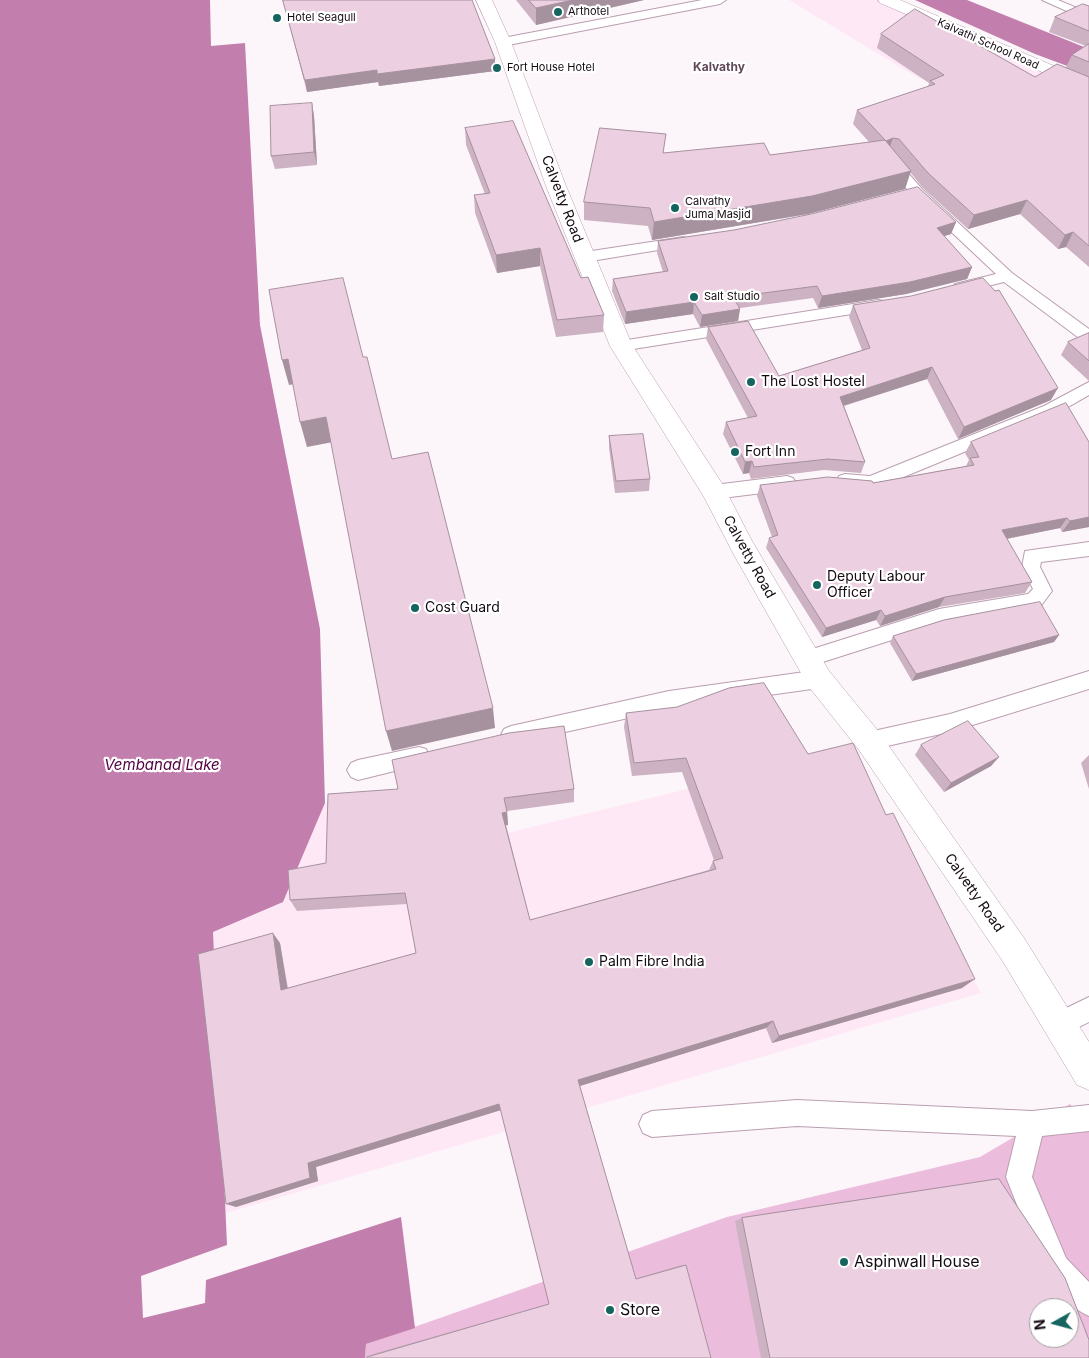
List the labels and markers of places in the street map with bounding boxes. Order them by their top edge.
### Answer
place label: Arthotel [568,5,609,19]
marker: Arthotel [552,6,564,18]
place label: Hotel Seagull [287,11,356,25]
marker: Hotel Seagull [271,12,283,24]
place label: Fort House Hotel [507,61,595,75]
marker: Fort House Hotel [491,62,503,74]
place label: Calvathy Juma Masjid [685,195,751,221]
marker: Calvathy Juma Masjid [669,202,681,214]
place label: Salt Studio [704,290,760,304]
marker: Salt Studio [688,291,700,303]
place label: The Lost Hostel [761,374,865,390]
marker: The Lost Hostel [745,376,757,388]
place label: Fort Inn [745,444,795,460]
marker: Fort Inn [729,446,741,458]
place label: Deputy Labour Officer [827,569,925,602]
marker: Deputy Labour Officer [811,579,823,591]
place label: Cost Guard [425,600,500,616]
marker: Cost Guard [409,602,421,614]
place label: Palm Fibre India [599,954,705,970]
marker: Palm Fibre India [583,956,595,968]
place label: Aspinwall House [854,1252,980,1272]
marker: Aspinwall House [838,1256,850,1268]
place label: Store [620,1300,660,1320]
marker: Store [604,1304,616,1316]

